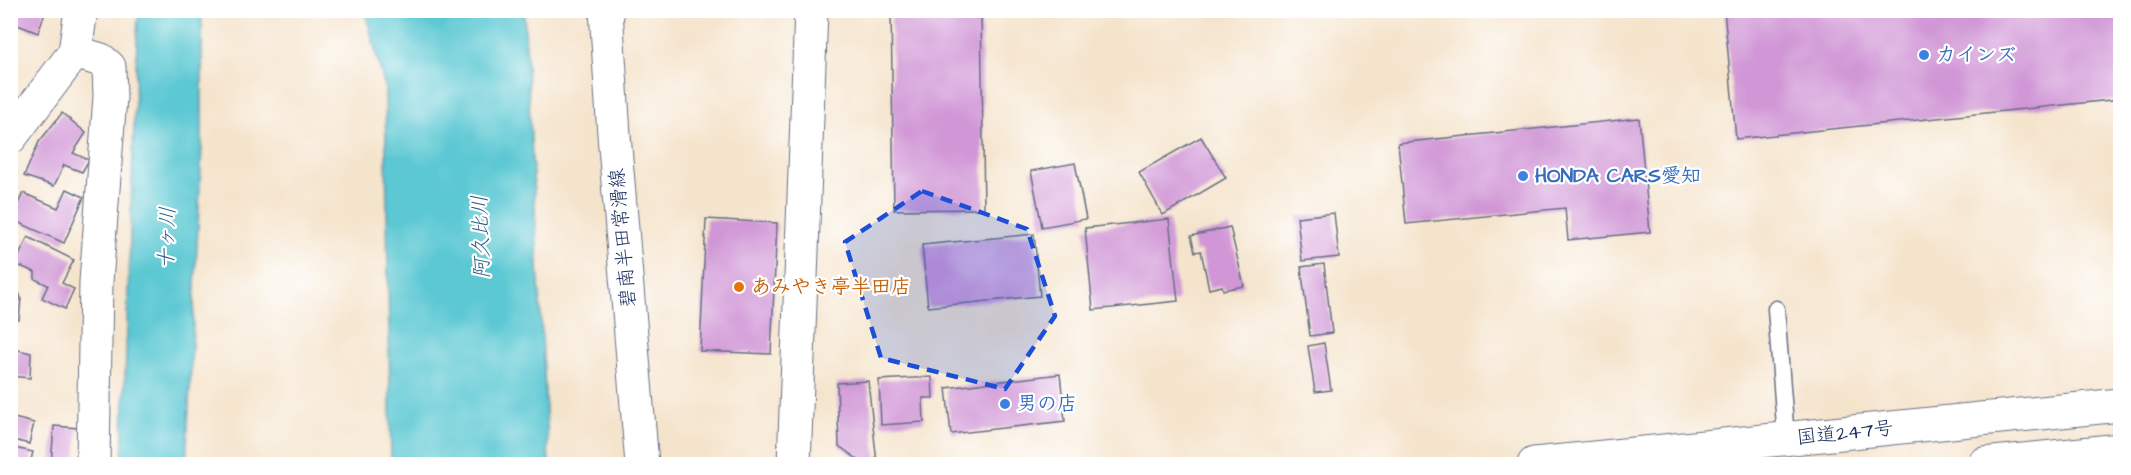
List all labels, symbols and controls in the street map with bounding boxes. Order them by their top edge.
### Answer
place label: カインズ [1936,41,2016,69]
marker: カインズ [1917,48,1931,62]
place label: HONDA CARS愛知 [1535,162,1701,190]
street label: 碧南半田常滑線 [603,167,643,309]
marker: HONDA CARS愛知 [1516,169,1530,183]
water label: 阿久比川 [465,195,497,279]
water label: 十ヶ川 [151,206,183,270]
place label: あみやき亭半田店 [751,273,911,301]
marker: あみやき亭半田店 [732,280,746,294]
place label: 男の店 [1017,390,1077,418]
marker: 男の店 [998,397,1012,411]
street label: 国道247号 [1795,414,1895,452]

